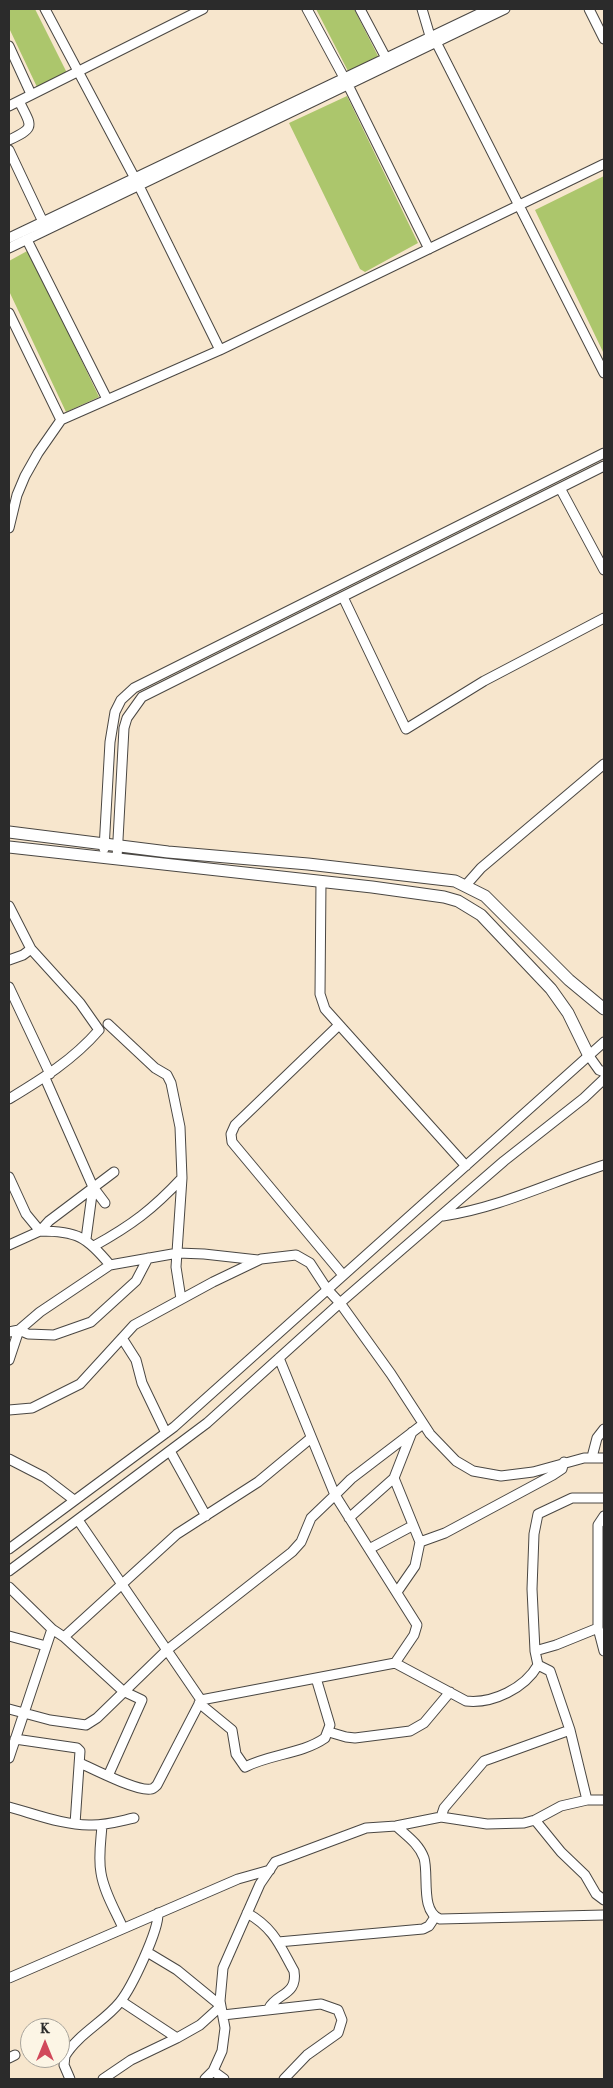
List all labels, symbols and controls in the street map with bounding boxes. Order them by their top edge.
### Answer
north arrow [20,2018,70,2068]
text: K [40,2020,50,2037]

